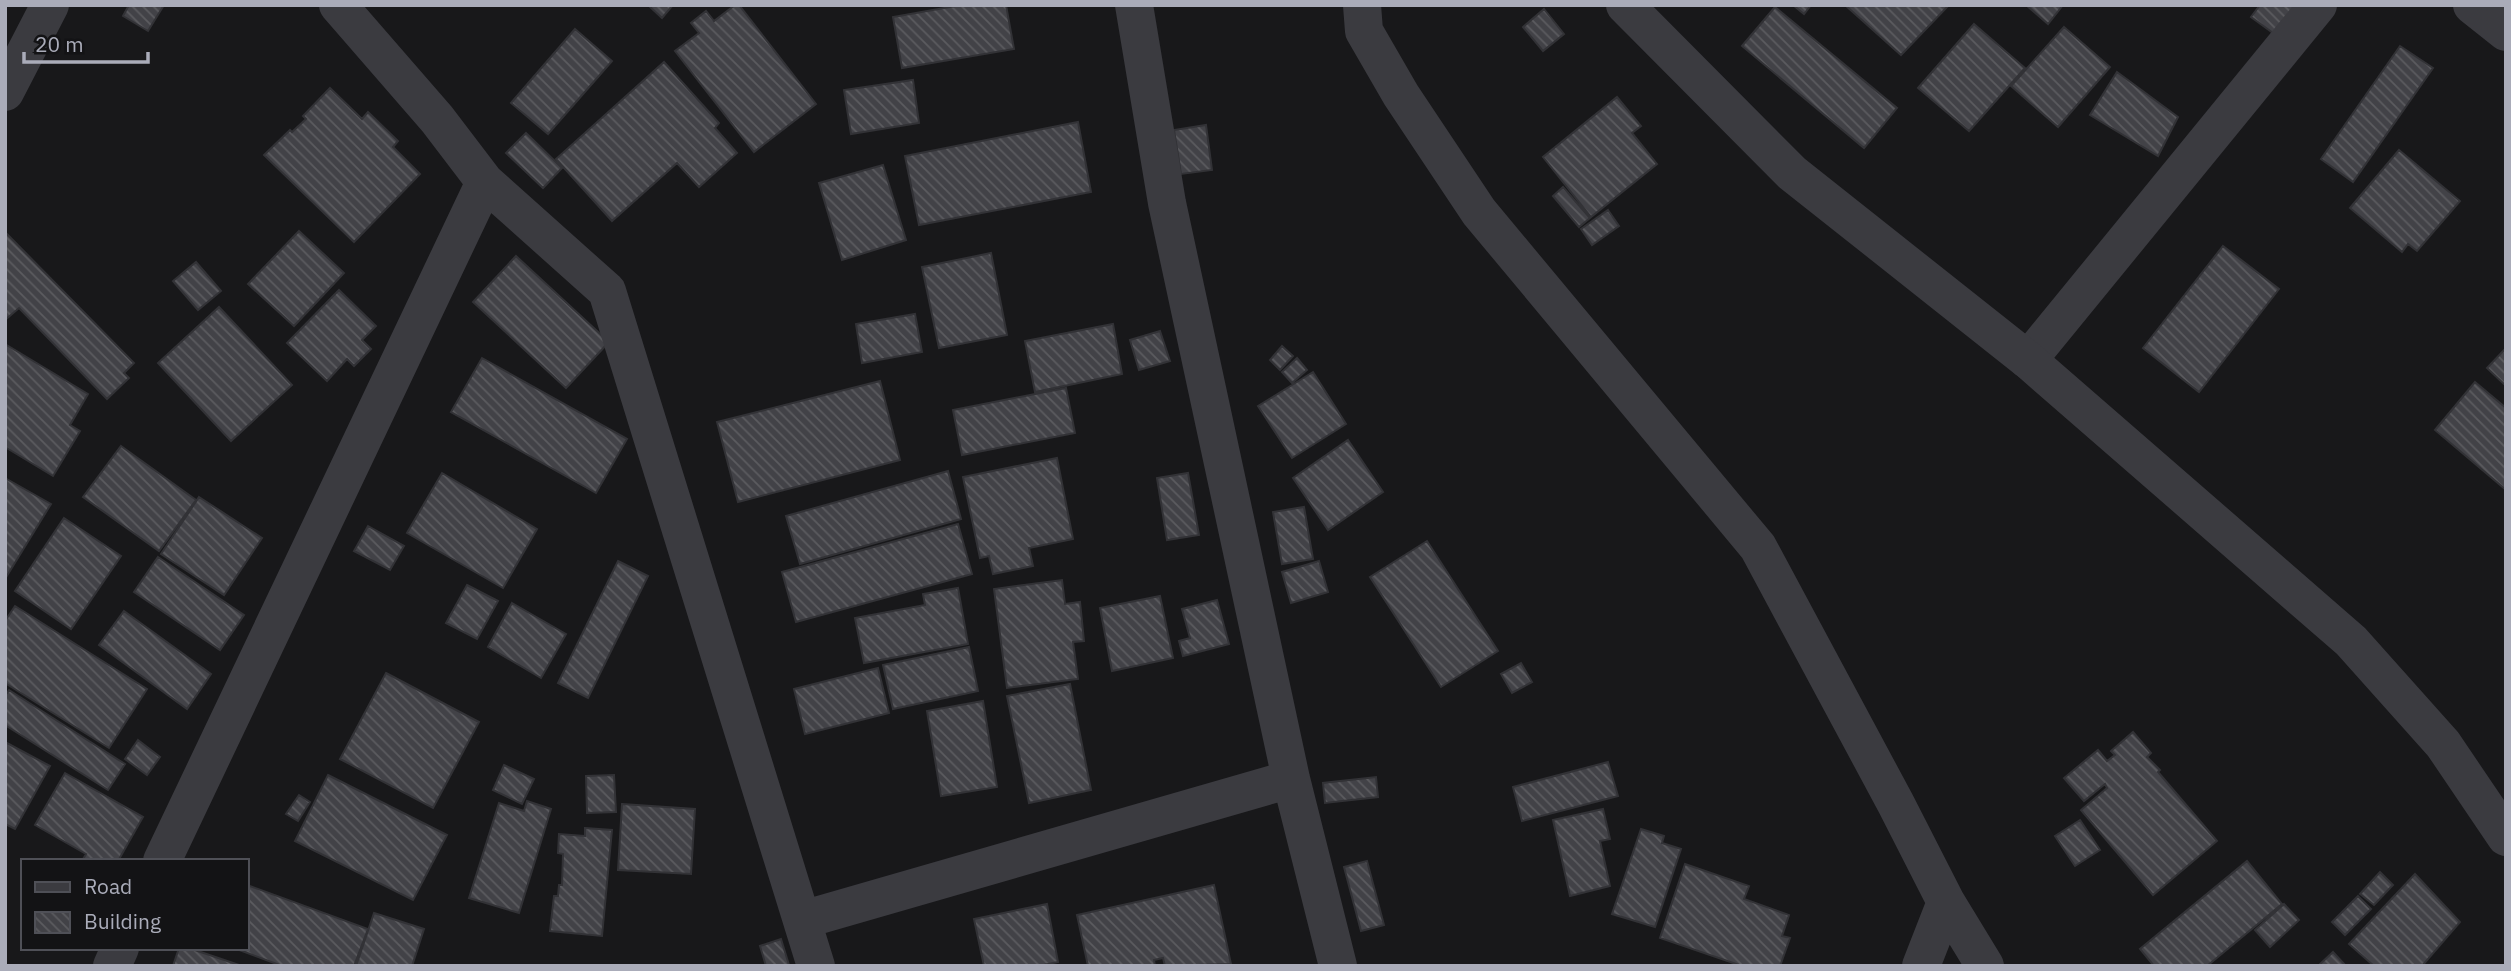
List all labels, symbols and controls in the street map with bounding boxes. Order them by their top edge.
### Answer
scale bar [24,21,149,65]
text: 20 m [35,30,84,58]
legend [21,859,248,950]
text: Road [84,872,132,900]
text: Building [84,907,161,935]

